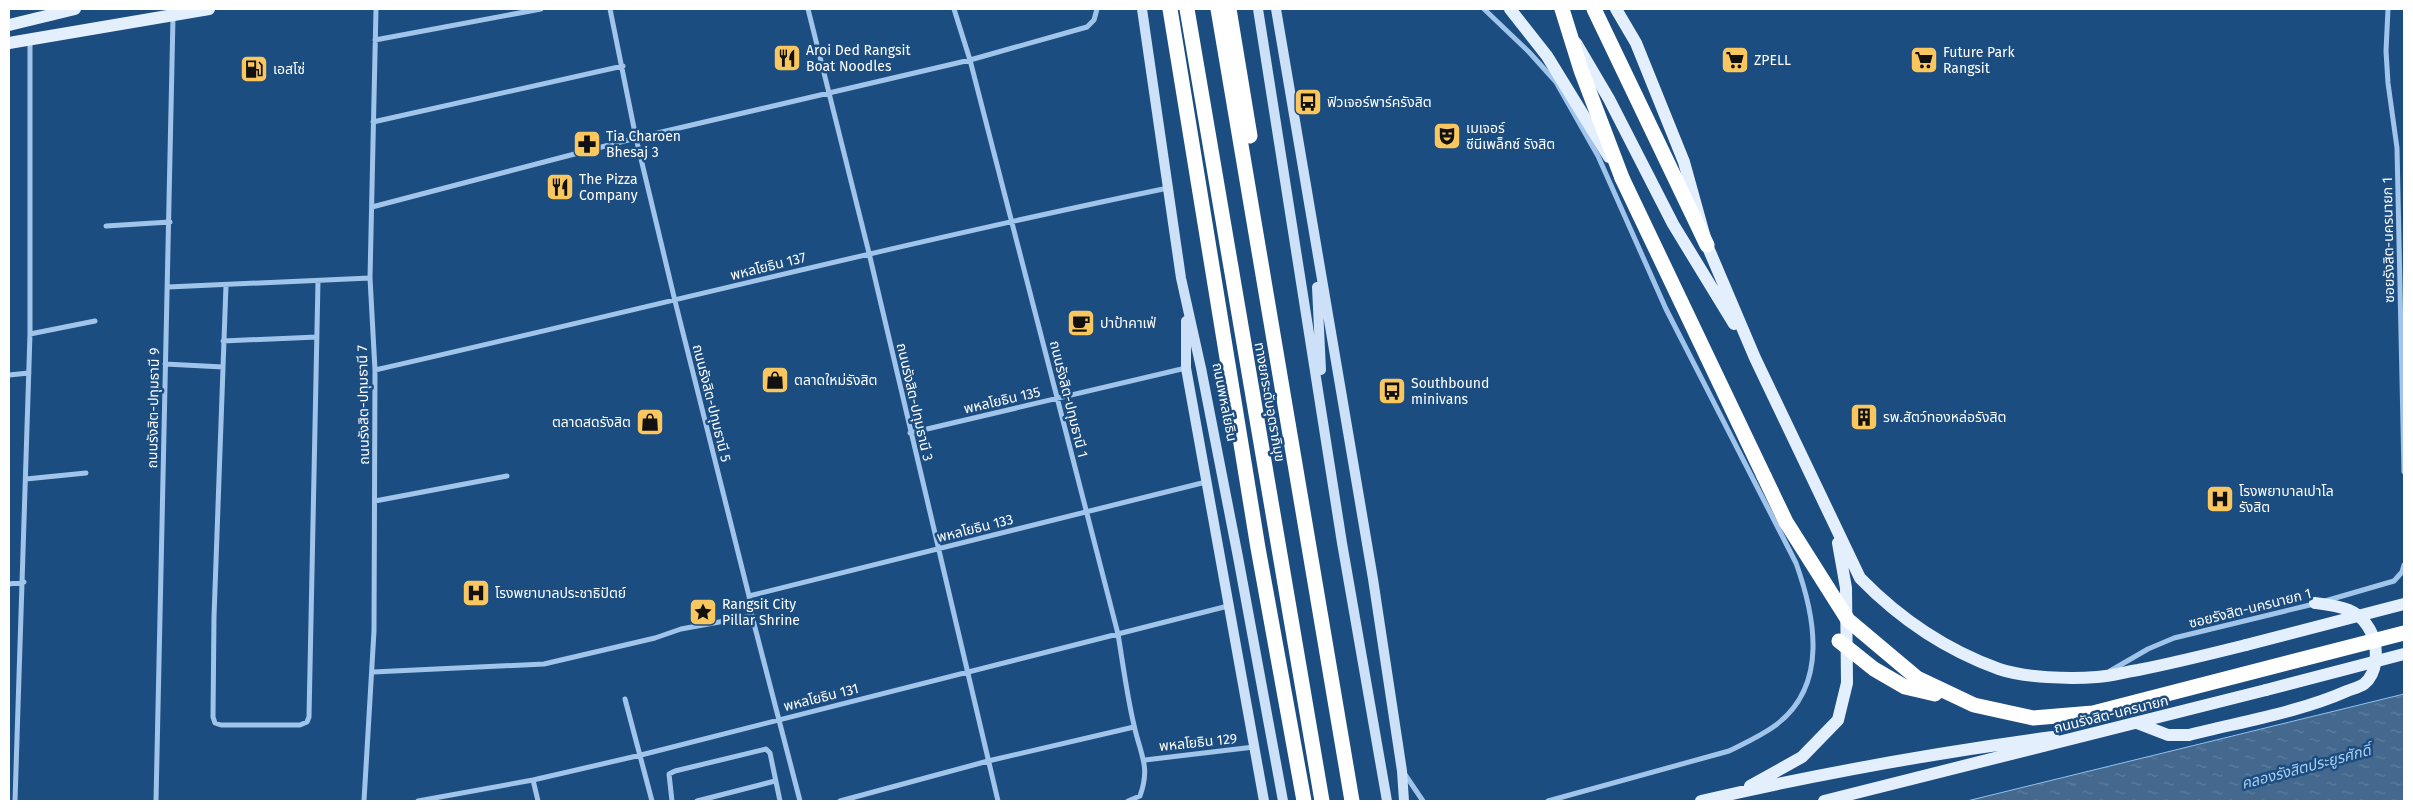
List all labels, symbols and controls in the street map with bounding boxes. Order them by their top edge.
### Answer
place label: Aroi Ded Rangsit Boat Noodles [806,42,911,75]
restaurant icon: Aroi Ded Rangsit Boat Noodles [772,43,802,73]
place label: Future Park Rangsit [1943,44,2015,77]
supermarket icon: ZPELL [1720,45,1750,75]
supermarket icon: Future Park Rangsit [1909,45,1939,75]
place label: ZPELL [1754,52,1791,69]
fuel station icon: เอสโซ่ [239,54,269,84]
place label: เอสโซ่ [273,61,305,78]
bus stop icon: ฟิวเจอร์พาร์ครังสิต [1293,87,1323,117]
place label: ฟิวเจอร์พาร์ครังสิต [1327,94,1432,111]
place label: เมเจอร์ ซีนีเพล็กซ์ รังสิต [1466,120,1555,153]
theatre icon: เมเจอร์ ซีนีเพล็กซ์ รังสิต [1432,121,1462,151]
place label: Tia Charoen Bhesaj 3 [606,128,681,161]
pharmacy icon: Tia Charoen Bhesaj 3 [572,129,602,159]
place label: The Pizza Company [579,171,638,204]
restaurant icon: The Pizza Company [545,172,575,202]
street label: ซอยรังสิต-นครนายก 1 [2379,177,2398,303]
street label: พหลโยธิน 137 [729,249,808,284]
cafe icon: ปาป้าคาเฟ่ [1066,308,1096,338]
place label: ปาป้าคาเฟ่ [1100,315,1156,332]
street label: ถนนรังสิต-ปทุมธานี 1 [1046,339,1091,459]
street label: ถนนรังสิต-ปทุมธานี 3 [893,341,936,463]
street label: ทางยกระดับอุตราภิมุข [1251,341,1288,463]
street label: ถนนรังสิต-ปทุมธานี 5 [689,343,734,464]
street label: ถนนรังสิต-ปทุมธานี 7 [354,345,373,465]
street label: ถนนรังสิต-ปทุมธานี 9 [144,347,163,469]
street label: ถนนพหลโยธิน [1209,361,1240,443]
shop icon: ตลาดใหม่รังสิต [760,365,790,395]
place label: ตลาดใหม่รังสิต [794,372,877,389]
place label: Southbound minivans [1411,375,1489,408]
bus stop icon: Southbound minivans [1377,376,1407,406]
street label: พหลโยธิน 135 [962,383,1042,418]
building icon: รพ.สัตว์ทองหล่อรังสิต [1849,402,1879,432]
shop icon: ตลาดสดรังสิต [635,407,665,437]
place label: รพ.สัตว์ทองหล่อรังสิต [1883,409,2006,426]
place label: ตลาดสดรังสิต [552,414,631,431]
place label: โรงพยาบาลเปาโล รังสิต [2239,483,2334,516]
hospital icon: โรงพยาบาลเปาโล รังสิต [2205,484,2235,514]
street label: พหลโยธิน 133 [935,511,1015,546]
hospital icon: โรงพยาบาลประชาธิปัตย์ [461,578,491,608]
place label: โรงพยาบาลประชาธิปัตย์ [495,585,626,602]
street label: ซอยรังสิต-นครนายก 1 [2187,585,2313,632]
place label: Rangsit City Pillar Shrine [722,596,800,629]
place icon: Rangsit City Pillar Shrine [688,597,718,627]
street label: พหลโยธิน 131 [782,680,860,715]
street label: ถนนรังสิต-นครนายก [2052,692,2170,737]
street label: พหลโยธิน 129 [1158,730,1238,755]
water label: คลองรังสิตประยูรศักดิ์ [2239,740,2377,793]

